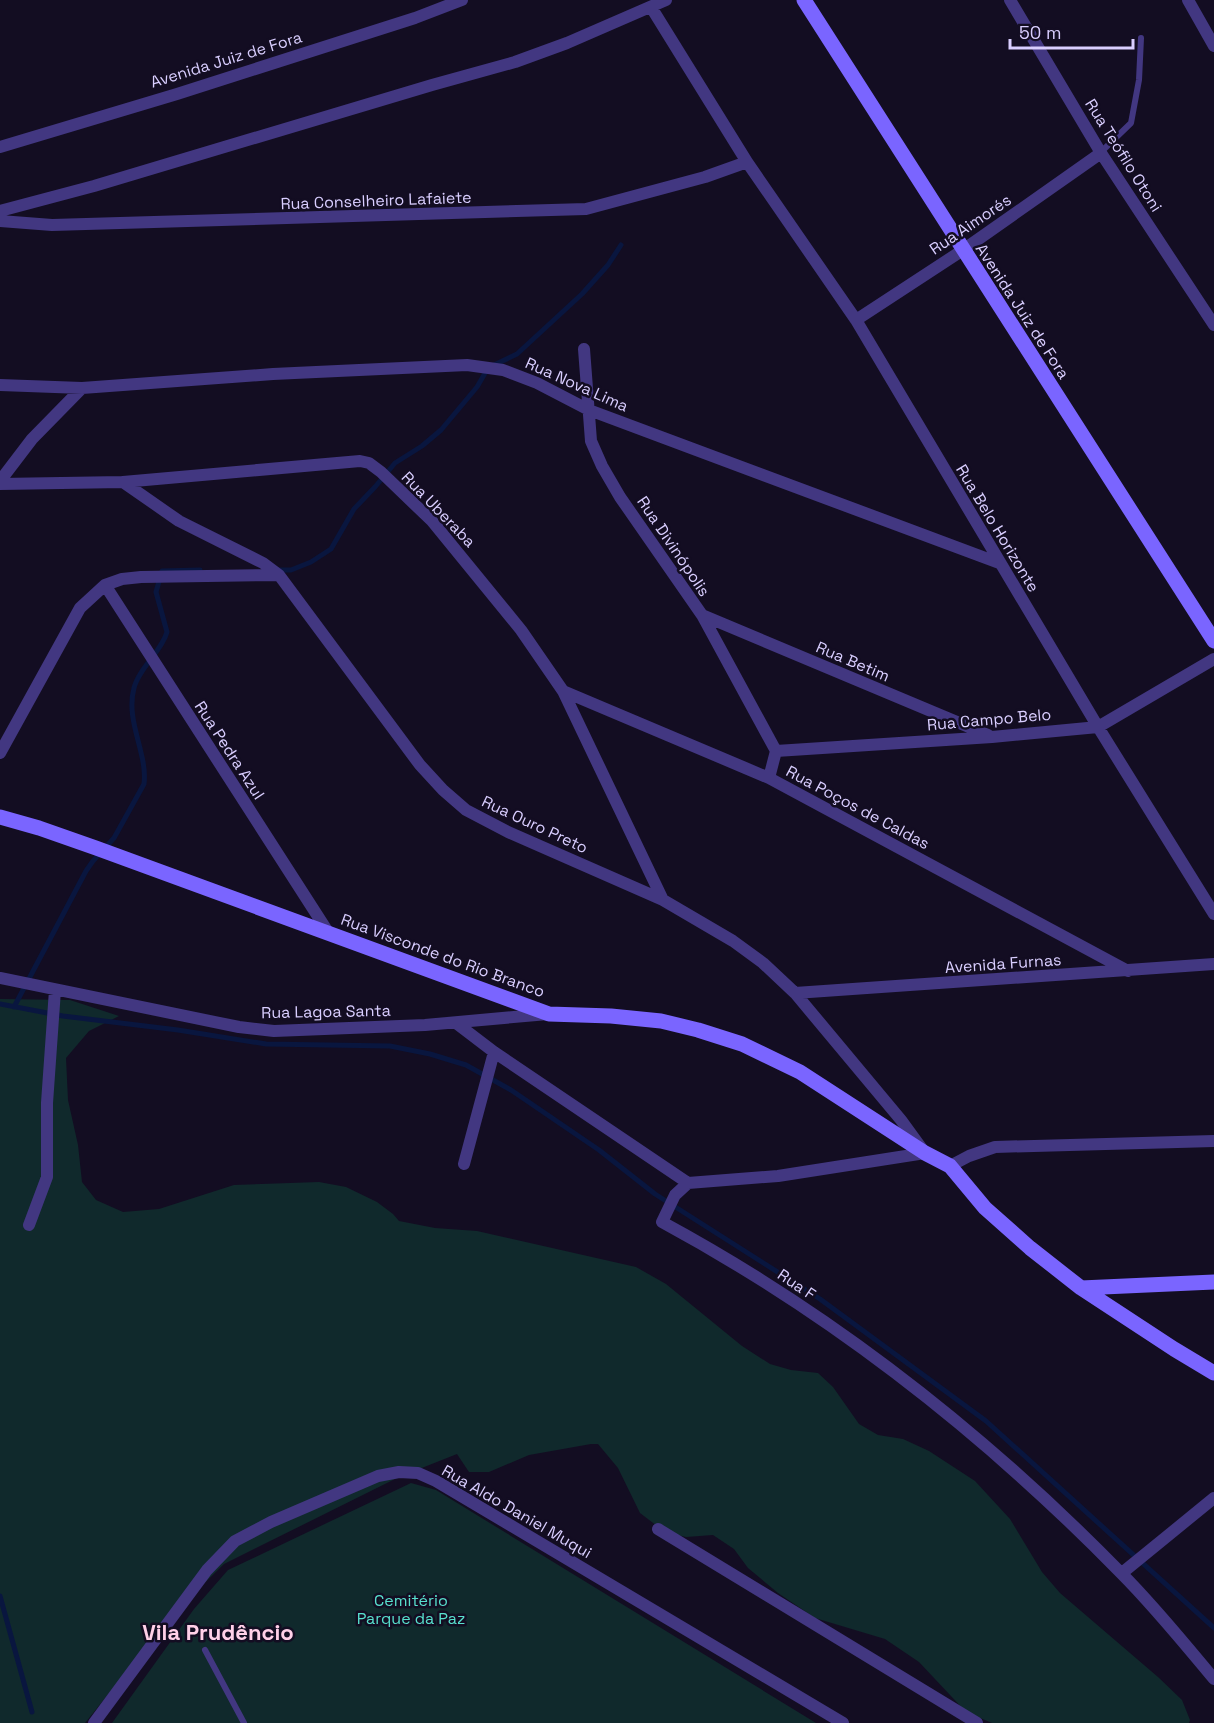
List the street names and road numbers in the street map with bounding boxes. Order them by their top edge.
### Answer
street label: Avenida Juiz de Fora [148,26,305,93]
street label: Rua Teófilo Otoni [1080,95,1167,216]
street label: Rua Conselheiro Lafaiete [280,187,472,214]
street label: Rua Aimorés [925,189,1015,259]
street label: Avenida Juiz de Fora [971,240,1074,383]
street label: Rua Nova Lima [522,352,632,417]
street label: Rua Belo Horizonte [951,460,1044,596]
street label: Rua Uberaba [397,467,480,552]
street label: Rua Divinópolis [632,492,715,600]
street label: Rua Betim [813,637,893,686]
street label: Rua Pedra Azul [190,697,269,804]
street label: Rua Campo Belo [926,704,1052,735]
street label: Rua Poços de Caldas [782,761,933,854]
street label: Rua Ouro Preto [478,791,591,858]
street label: Rua Visconde do Rio Branco [338,909,548,1002]
street label: Avenida Furnas [944,949,1062,978]
street label: Rua Lagoa Santa [261,1000,391,1023]
street label: Rua F [774,1264,820,1305]
street label: Rua Aldo Daniel Muqui [438,1460,596,1563]

